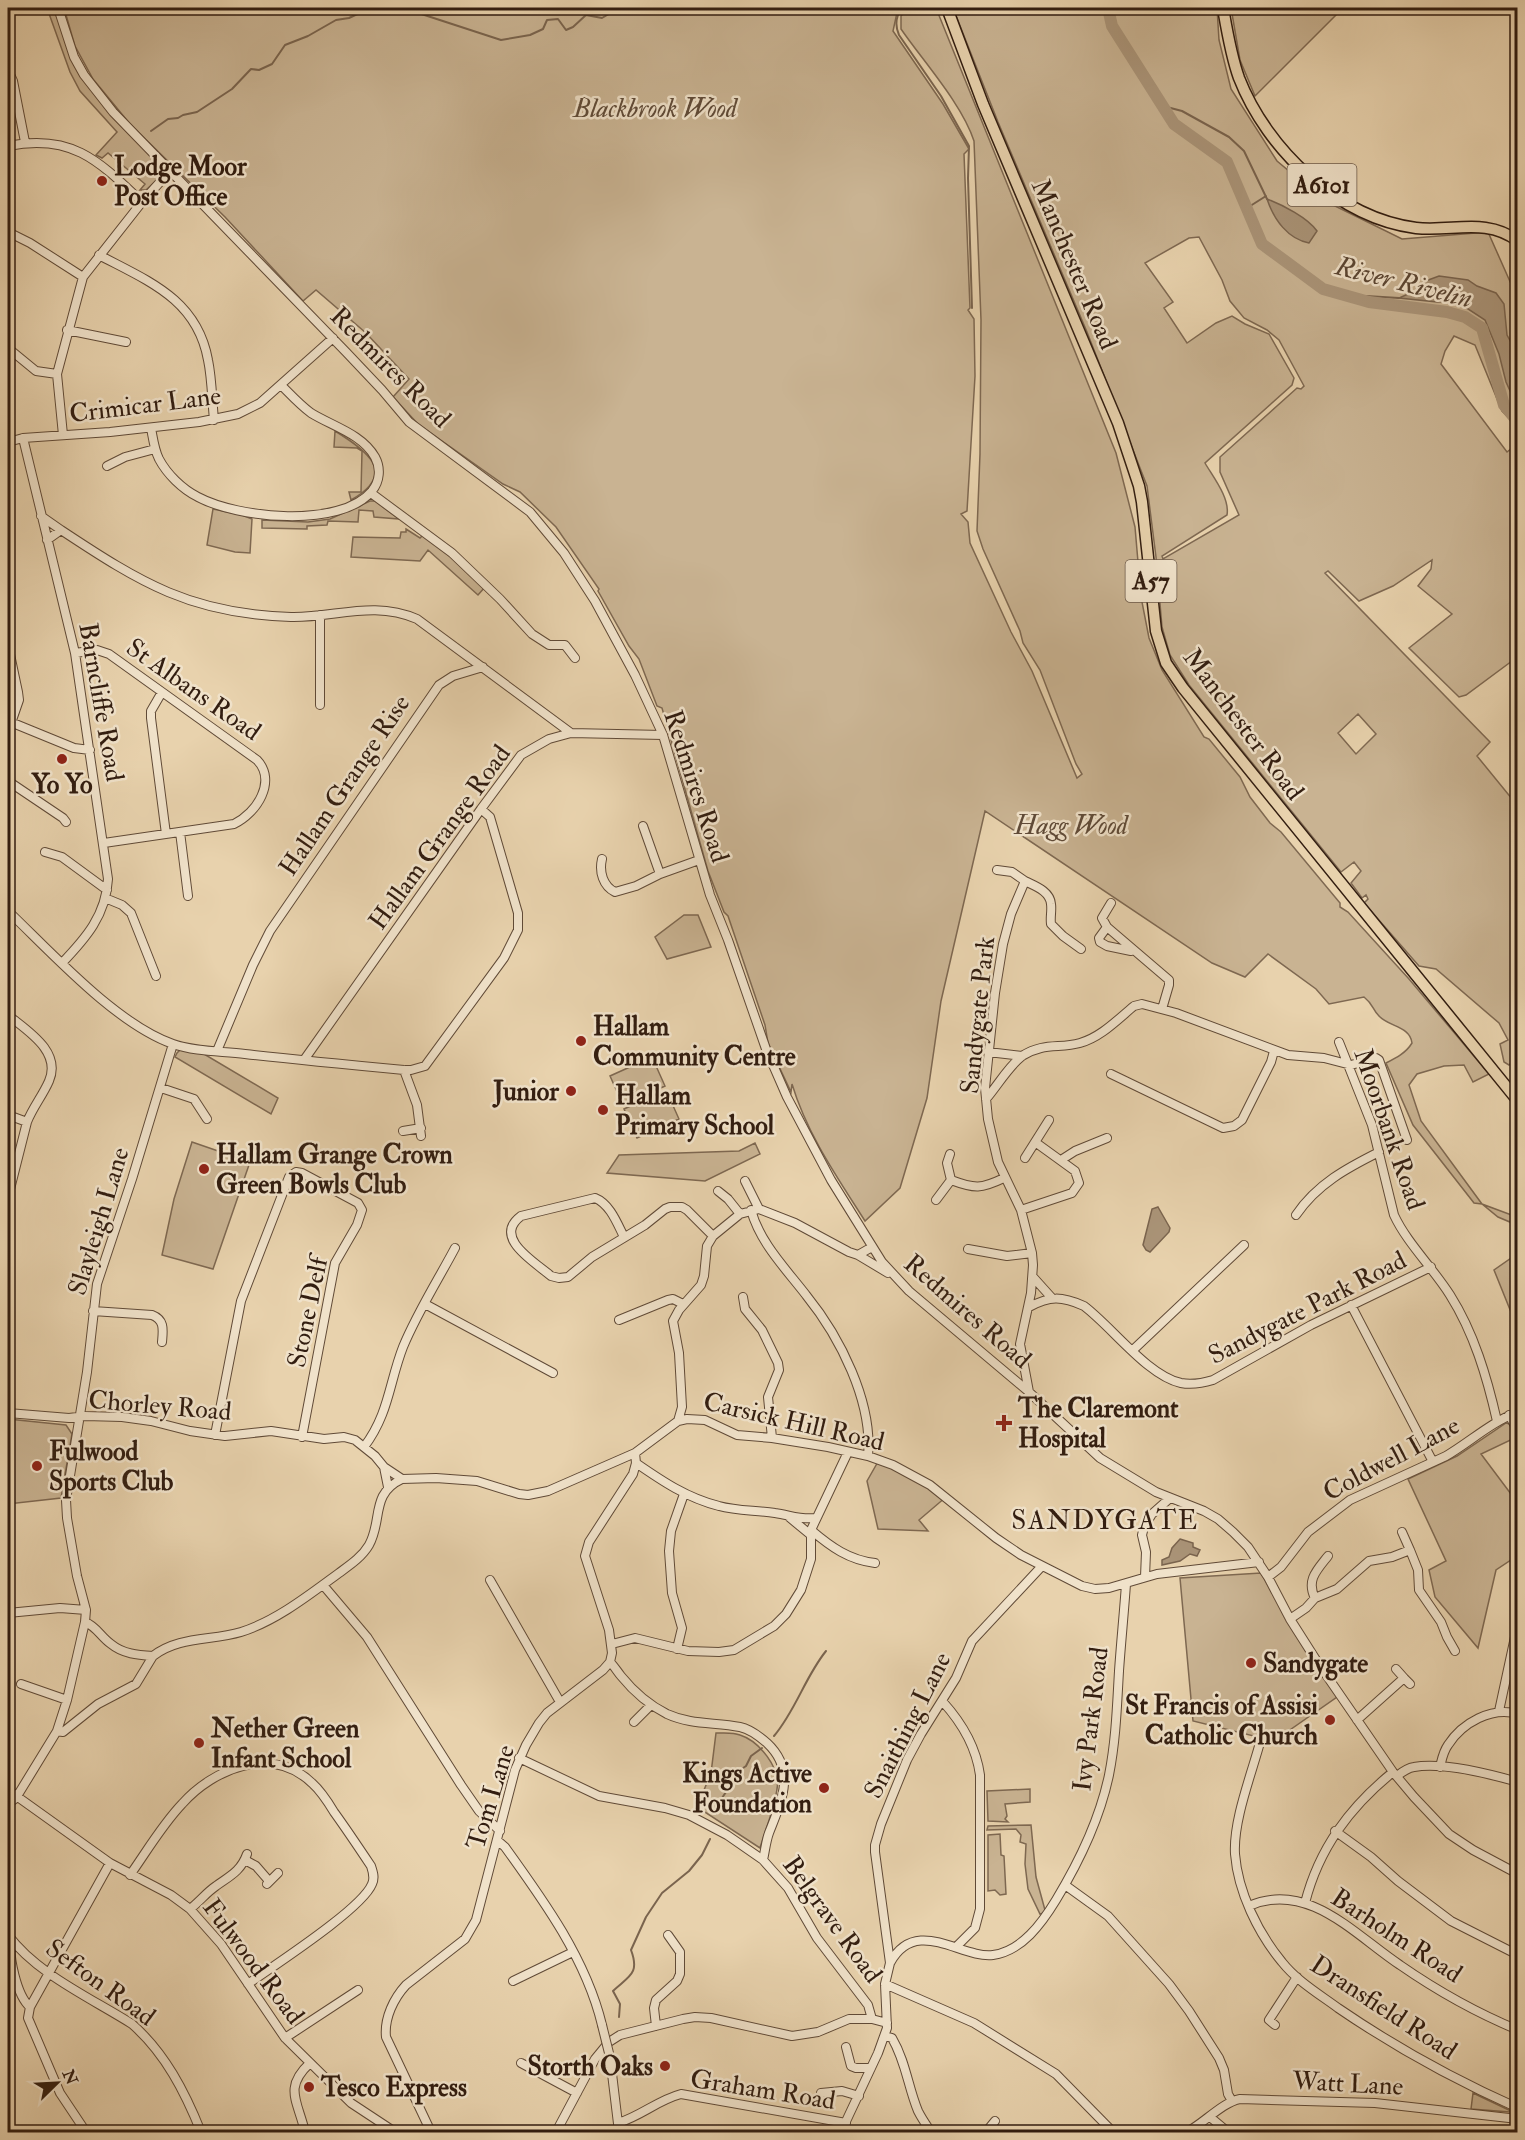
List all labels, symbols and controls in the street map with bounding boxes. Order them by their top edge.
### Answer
park label: Blackbrook Wood [571,93,739,125]
place label: Lodge Moor Post Office [114,151,247,213]
road number: A6101 [1288,164,1356,206]
marker: Lodge Moor Post Office [95,174,109,188]
street label: Manchester Road [1024,174,1124,354]
water label: River Rivelin [1331,249,1476,315]
street label: Redmires Road [323,300,458,435]
street label: Crimicar Lane [67,380,223,430]
road number: A57 [1126,560,1176,602]
street label: Barncliffe Road [71,620,131,784]
street label: St Albans Road [120,632,267,748]
street label: Manchester Road [1176,642,1311,807]
street label: Hallam Grange Rise [272,689,417,882]
street label: Redmires Road [656,706,736,867]
street label: Hallam Grange Road [362,739,518,936]
marker: Yo Yo [55,752,69,766]
place label: Yo Yo [30,769,93,801]
park label: Hagg Wood [1013,810,1130,842]
street label: Sandygate Park [954,934,1002,1095]
place label: Hallam Community Centre [593,1011,796,1074]
marker: Hallam Community Centre [574,1034,588,1048]
street label: Moorbank Road [1346,1044,1432,1214]
place label: Junior [491,1076,559,1108]
place label: Hallam Primary School [615,1080,775,1143]
marker: Junior [564,1084,578,1098]
marker: Hallam Primary School [596,1103,610,1117]
place label: Hallam Grange Crown Green Bowls Club [216,1139,453,1201]
street label: Slayleigh Lane [61,1143,137,1299]
marker: Hallam Grange Crown Green Bowls Club [197,1162,211,1176]
street label: Sandygate Park Road [1203,1244,1412,1372]
street label: Redmires Road [897,1248,1038,1376]
street label: Stone Delf [281,1251,336,1370]
street label: Chorley Road [87,1384,233,1428]
street label: Carsick Hill Road [700,1386,888,1458]
place label: The Claremont Hospital [1017,1393,1179,1456]
street label: Coldwell Lane [1318,1409,1465,1508]
marker: The Claremont Hospital [995,1414,1013,1432]
place label: Fulwood Sports Club [49,1436,174,1499]
marker: Fulwood Sports Club [30,1459,44,1473]
district label: SANDYGATE [1011,1504,1199,1537]
street label: Ivy Park Road [1066,1645,1116,1793]
street label: Snaithing Lane [857,1647,958,1804]
place label: Sandygate [1263,1648,1368,1681]
marker: Sandygate [1244,1656,1258,1670]
place label: St Francis of Assisi Catholic Church [1125,1690,1318,1752]
place label: Nether Green Infant School [210,1713,360,1775]
marker: St Francis of Assisi Catholic Church [1323,1713,1337,1727]
marker: Nether Green Infant School [192,1736,206,1750]
street label: Tom Lane [460,1741,522,1854]
place label: Kings Active Foundation [682,1758,813,1820]
marker: Kings Active Foundation [817,1781,831,1795]
street label: Belgrave Road [775,1850,889,1989]
street label: Barholm Road [1325,1882,1468,1990]
street label: Fulwood Road [196,1892,311,2031]
street label: Sefton Road [39,1932,162,2033]
street label: Dransfield Road [1304,1949,1463,2067]
place label: Storth Oaks [527,2051,653,2083]
north arrow [27,2053,87,2113]
marker: Storth Oaks [658,2059,672,2073]
street label: Graham Road [688,2063,838,2117]
street label: Watt Lane [1291,2065,1404,2103]
text: N [57,2066,82,2089]
place label: Tesco Express [320,2072,467,2105]
marker: Tesco Express [302,2080,316,2094]

